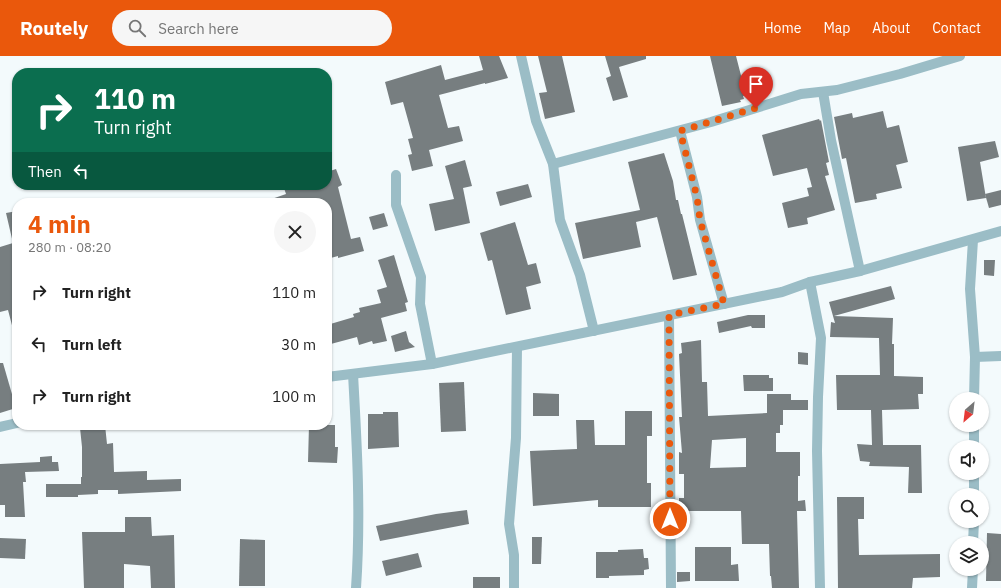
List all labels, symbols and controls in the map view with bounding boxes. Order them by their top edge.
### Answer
search box [112,10,392,46]
text: Routely [20,16,88,40]
icon: search [126,17,148,39]
text: Search here [158,19,239,38]
text: Home [764,19,801,37]
text: Map [823,19,850,37]
text: About [872,19,910,37]
text: Contact [932,19,981,37]
pin [739,67,773,108]
icon: arrive [745,73,767,95]
text: 110 m [94,80,176,117]
icon: right [28,84,80,136]
text: Turn right [94,116,172,139]
icon: left [70,160,92,182]
text: Then [28,162,62,181]
text: 4 min [28,208,91,240]
button: close [274,211,316,253]
text: 280 m · 08:20 [28,239,111,256]
icon: right [28,281,50,303]
text: Turn right [62,283,131,302]
text: 110 m [272,283,316,302]
icon: left [28,333,50,355]
text: Turn left [62,335,122,354]
text: 30 m [281,335,316,354]
icon: right [28,385,50,407]
text: Turn right [62,387,131,406]
text: 100 m [272,387,316,406]
north arrow [949,392,989,432]
map controls [949,392,989,576]
button: sound [949,440,989,480]
button: search [949,488,989,528]
position arrow [649,498,691,540]
button: layers [949,536,989,576]

